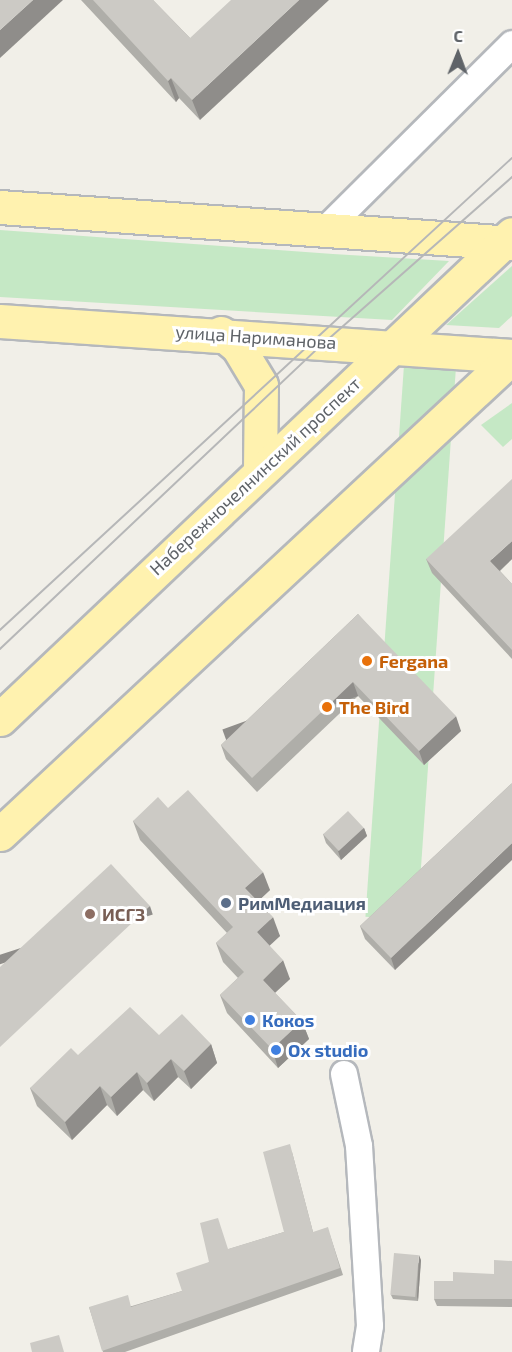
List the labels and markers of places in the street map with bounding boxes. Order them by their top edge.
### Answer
place label: Fergana [379,650,448,672]
marker: Fergana [360,654,374,668]
place label: The Bird [339,696,410,718]
marker: The Bird [320,700,334,714]
place label: РимМедиация [238,892,366,914]
marker: РимМедиация [219,896,233,910]
place label: ИСГЗ [102,903,145,925]
marker: ИСГЗ [83,907,97,921]
place label: Кокоs [262,1009,314,1031]
marker: Кокоs [243,1013,257,1027]
place label: Ox studio [288,1039,368,1061]
marker: Ox studio [269,1043,283,1057]

